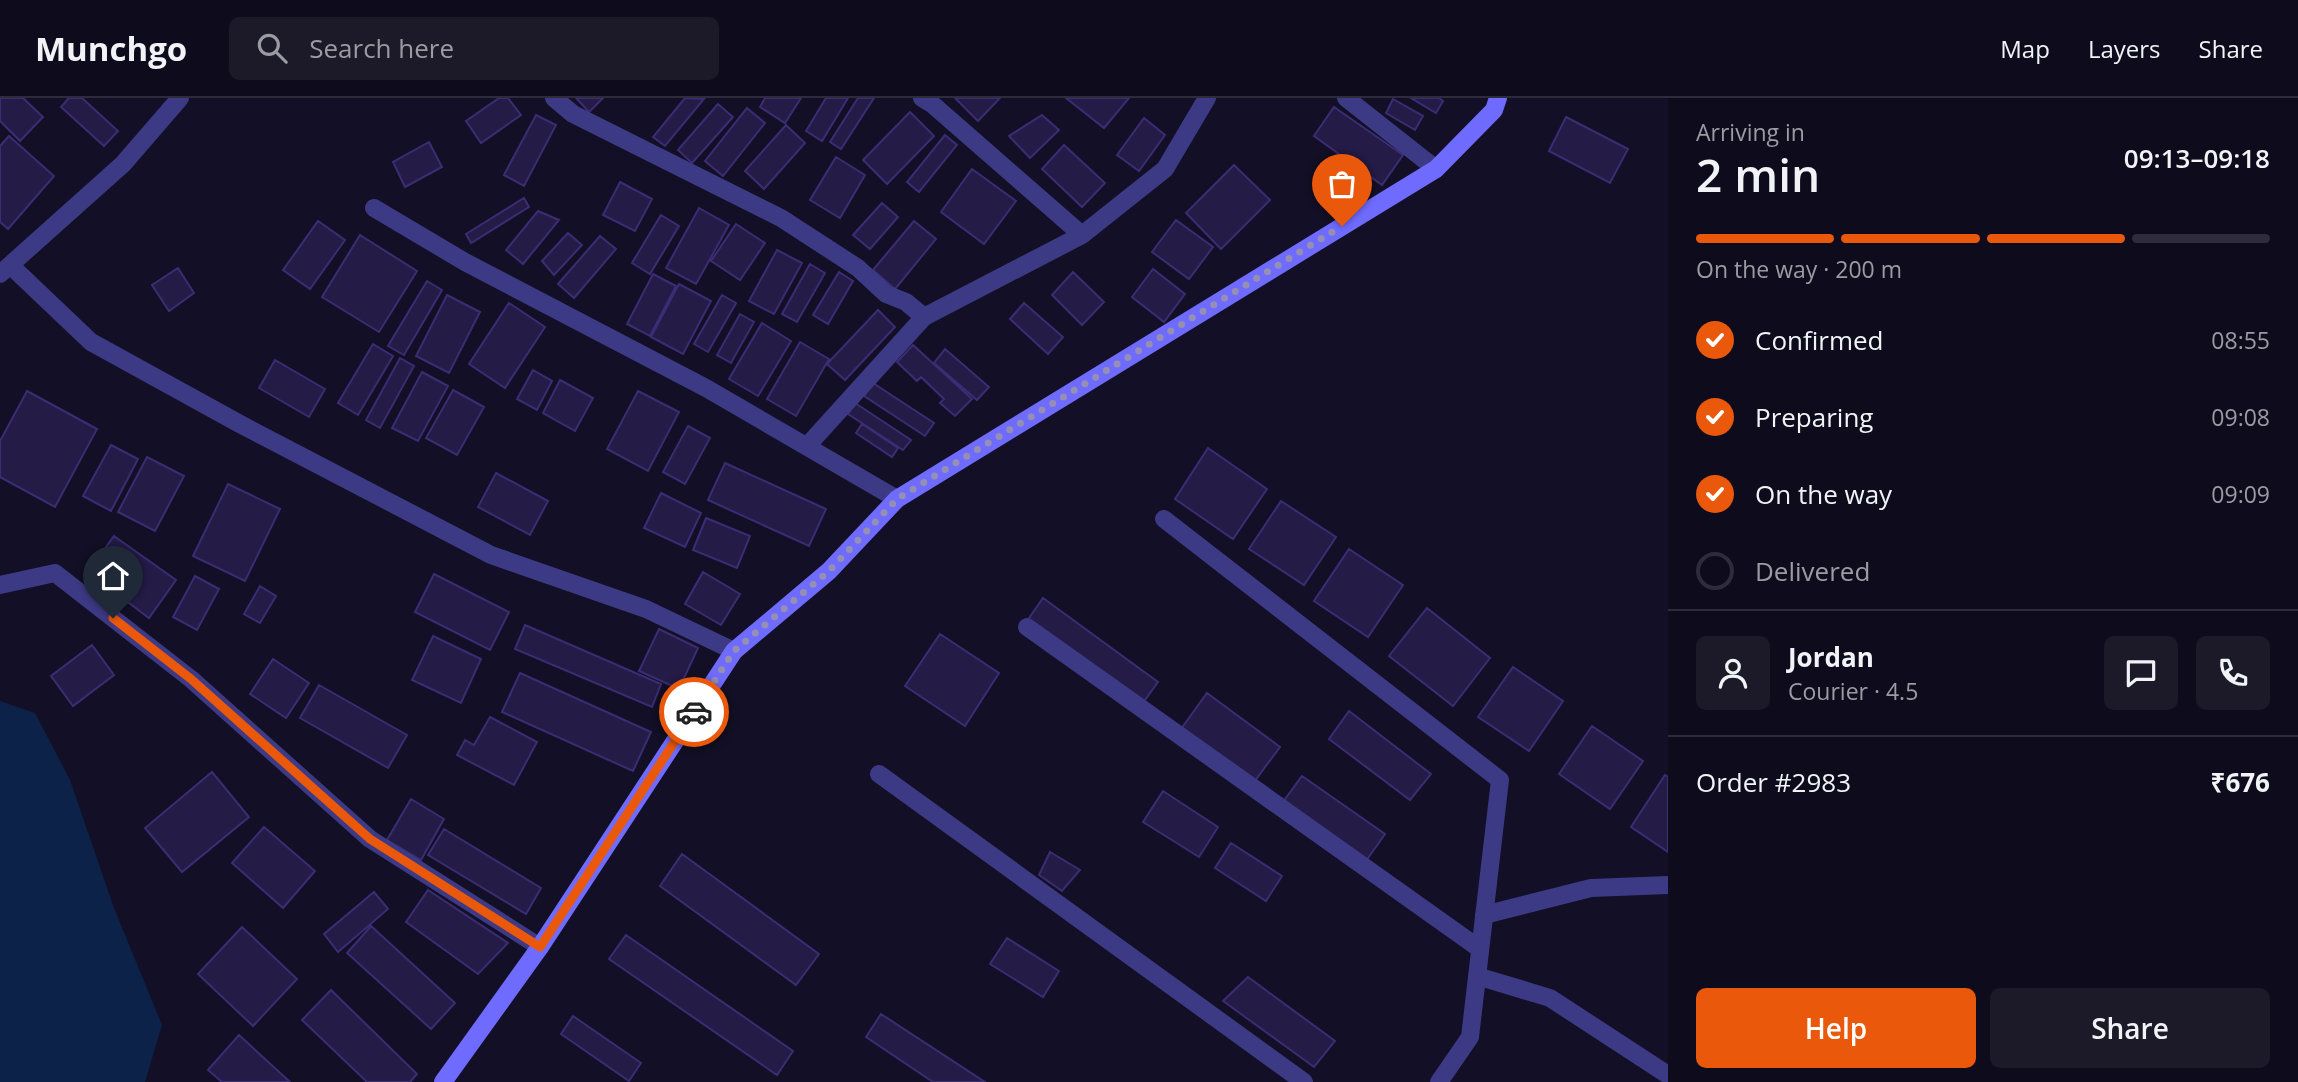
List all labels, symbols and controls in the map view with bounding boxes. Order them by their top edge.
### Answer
search box [229,17,719,80]
text: Munchgo [35,26,187,71]
icon: search [253,29,291,67]
text: Search here [309,30,454,66]
text: Map [2000,32,2050,65]
text: Layers [2088,32,2161,65]
text: Share [2199,32,2263,65]
text: Arriving in [1696,116,1805,148]
text: 09:13–09:18 [2124,140,2270,176]
text: 2 min [1696,143,1820,205]
pin [1312,154,1372,226]
icon: bag [1323,165,1361,203]
text: On the way · 200 m [1696,253,1902,285]
icon: check [1696,321,1734,359]
text: Confirmed [1755,322,1883,358]
text: 08:55 [2211,324,2270,356]
icon: check [1696,398,1734,436]
text: Preparing [1755,399,1873,435]
text: 09:08 [2211,401,2270,433]
icon: check [1696,475,1734,513]
text: On the way [1755,476,1892,512]
text: 09:09 [2211,478,2270,510]
pin [83,546,143,618]
text: Delivered [1755,553,1870,589]
icon: home [94,557,132,595]
button: person [1696,636,1770,710]
button: chat [2104,636,2178,710]
button: phone [2196,636,2270,710]
text: Jordan [1788,639,1874,675]
text: Courier · 4.5 [1788,675,1918,707]
courier [659,677,729,747]
icon: car [675,693,713,731]
text: Order #2983 [1696,764,1851,800]
text: ₹676 [2211,764,2270,800]
button: Help [1696,988,1976,1068]
button: Share [1990,988,2270,1068]

